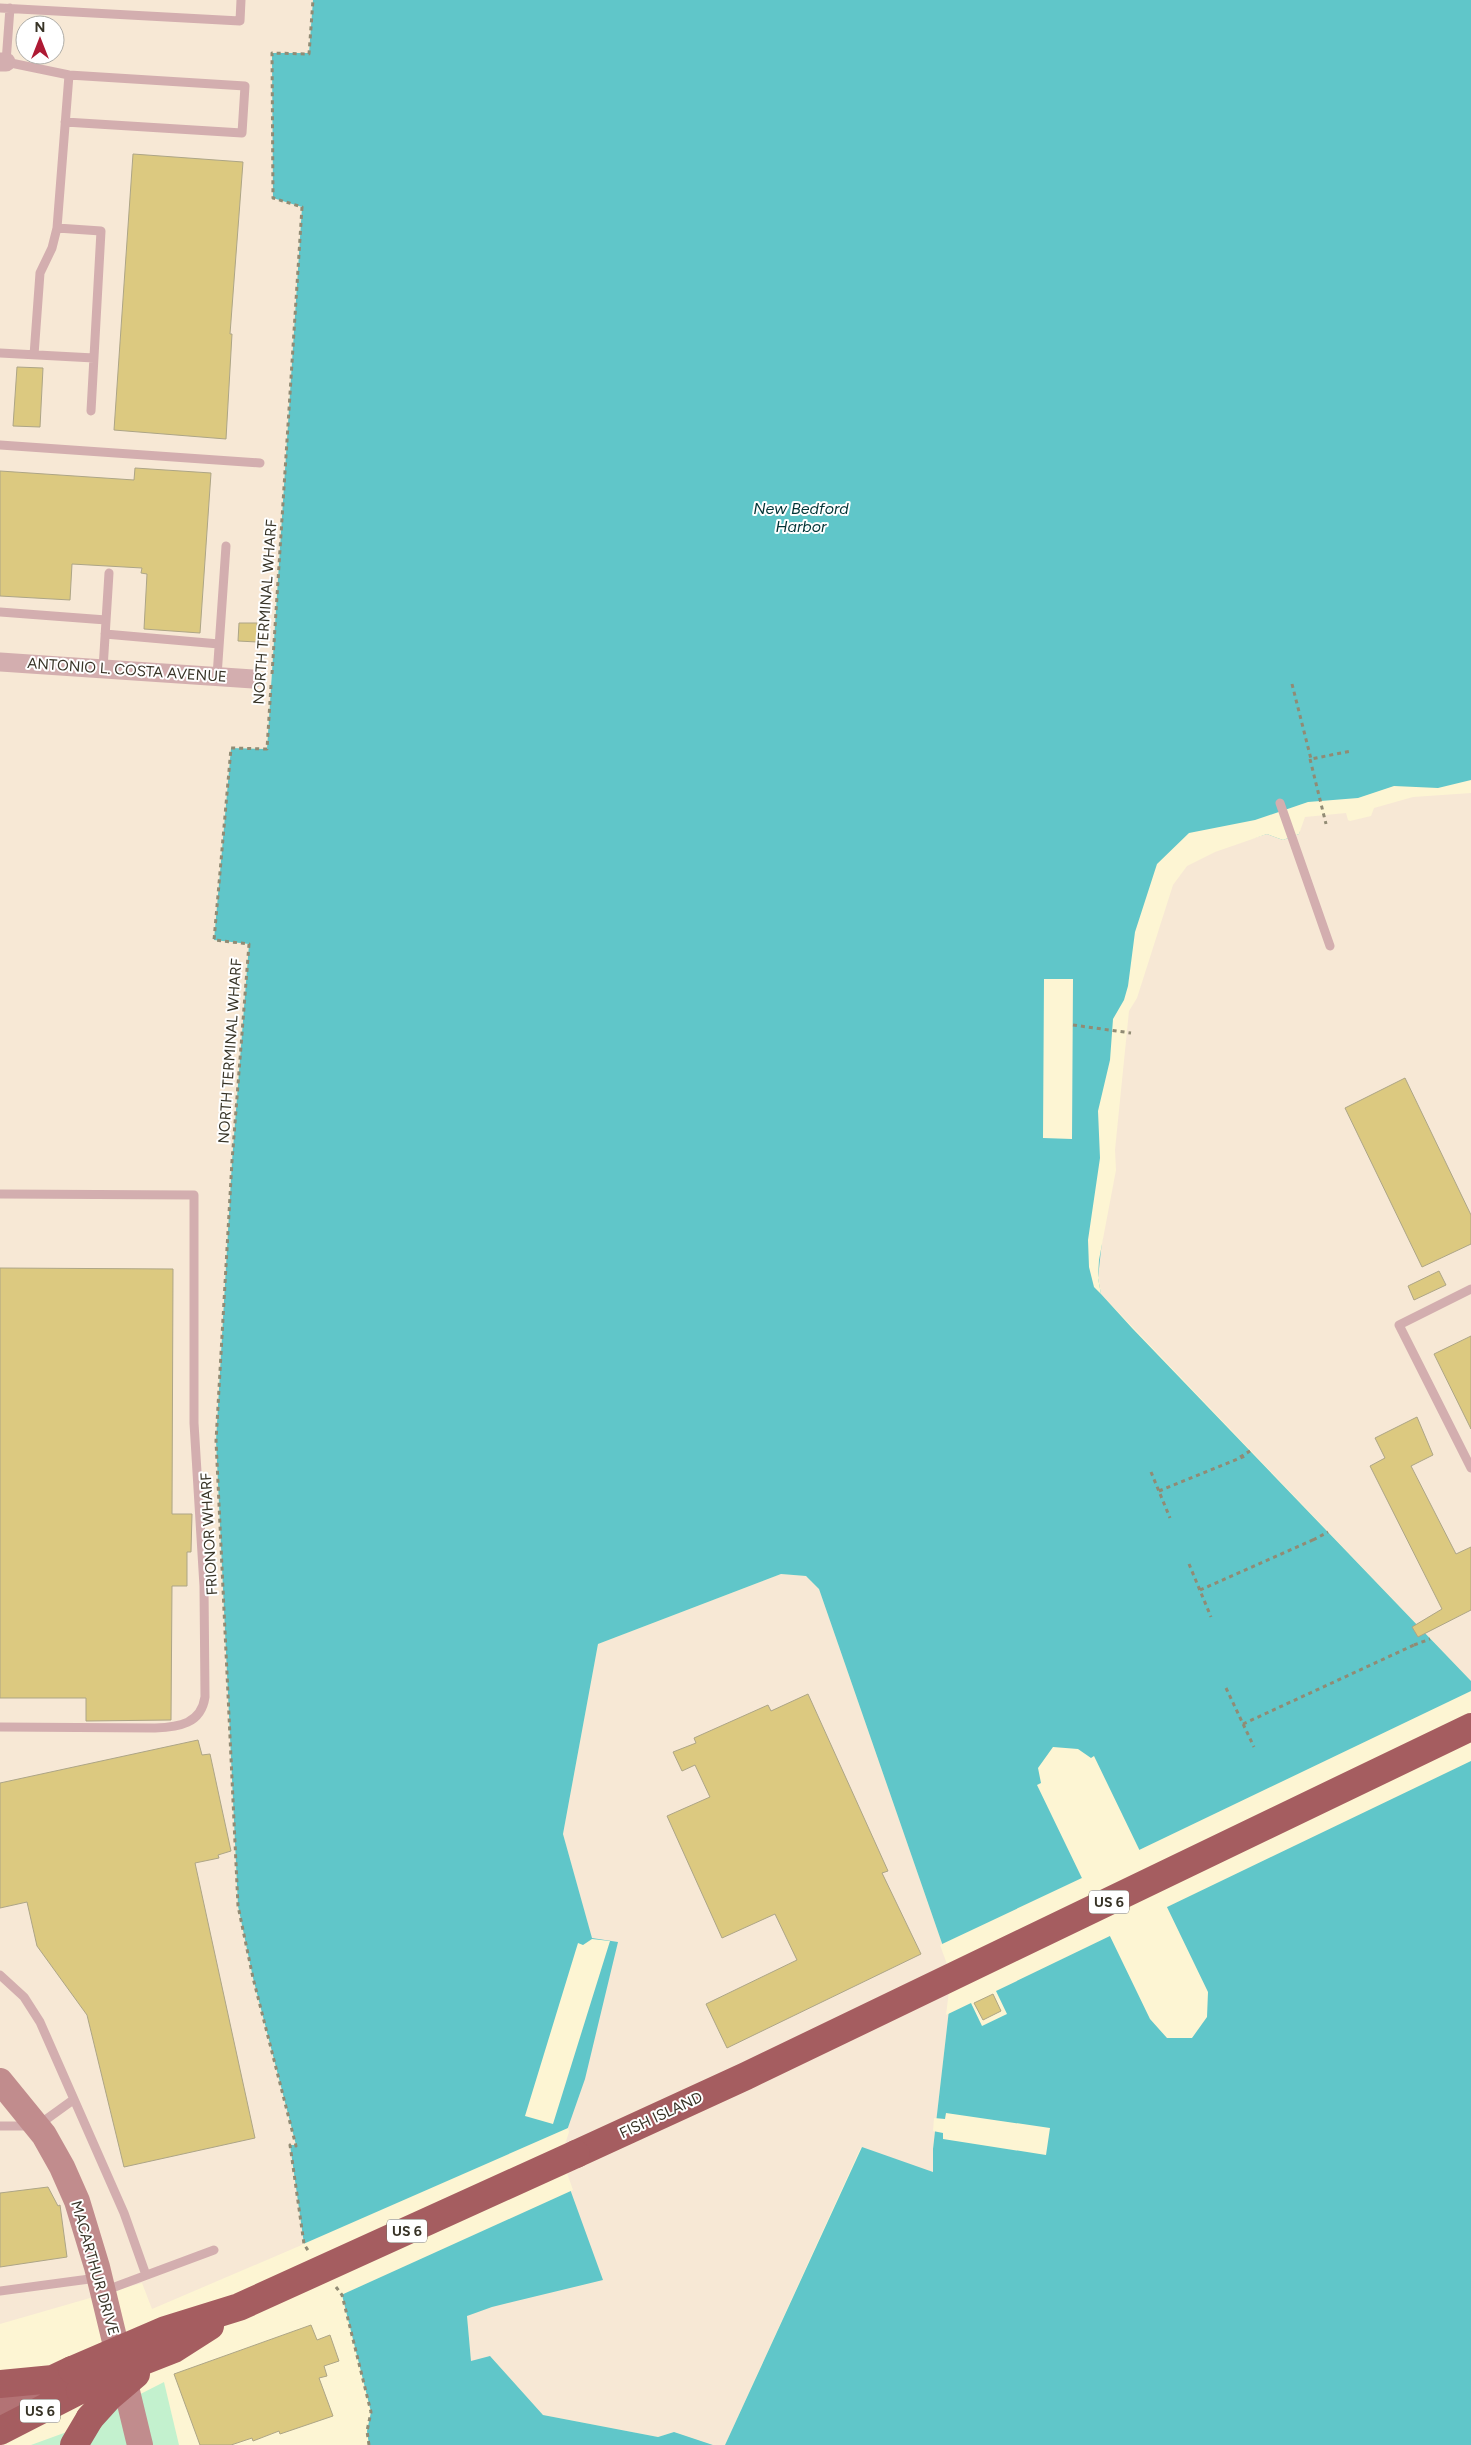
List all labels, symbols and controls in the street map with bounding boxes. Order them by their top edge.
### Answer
north arrow [15,15,65,65]
text: N [35,19,45,36]
water label: New Bedford Harbor [753,499,849,536]
street label: NORTH TERMINAL WHARF [250,519,280,705]
street label: ANTONIO L. COSTA AVENUE [27,654,227,686]
street label: NORTH TERMINAL WHARF [215,958,245,1144]
street label: FRIONOR WHARF [197,1472,221,1596]
road number: US 6 [1089,1890,1129,1914]
street label: FISH ISLAND [617,2088,705,2142]
street label: MACARTHUR DRIVE [67,2199,123,2337]
road number: US 6 [387,2220,427,2242]
road number: US 6 [20,2400,60,2422]

